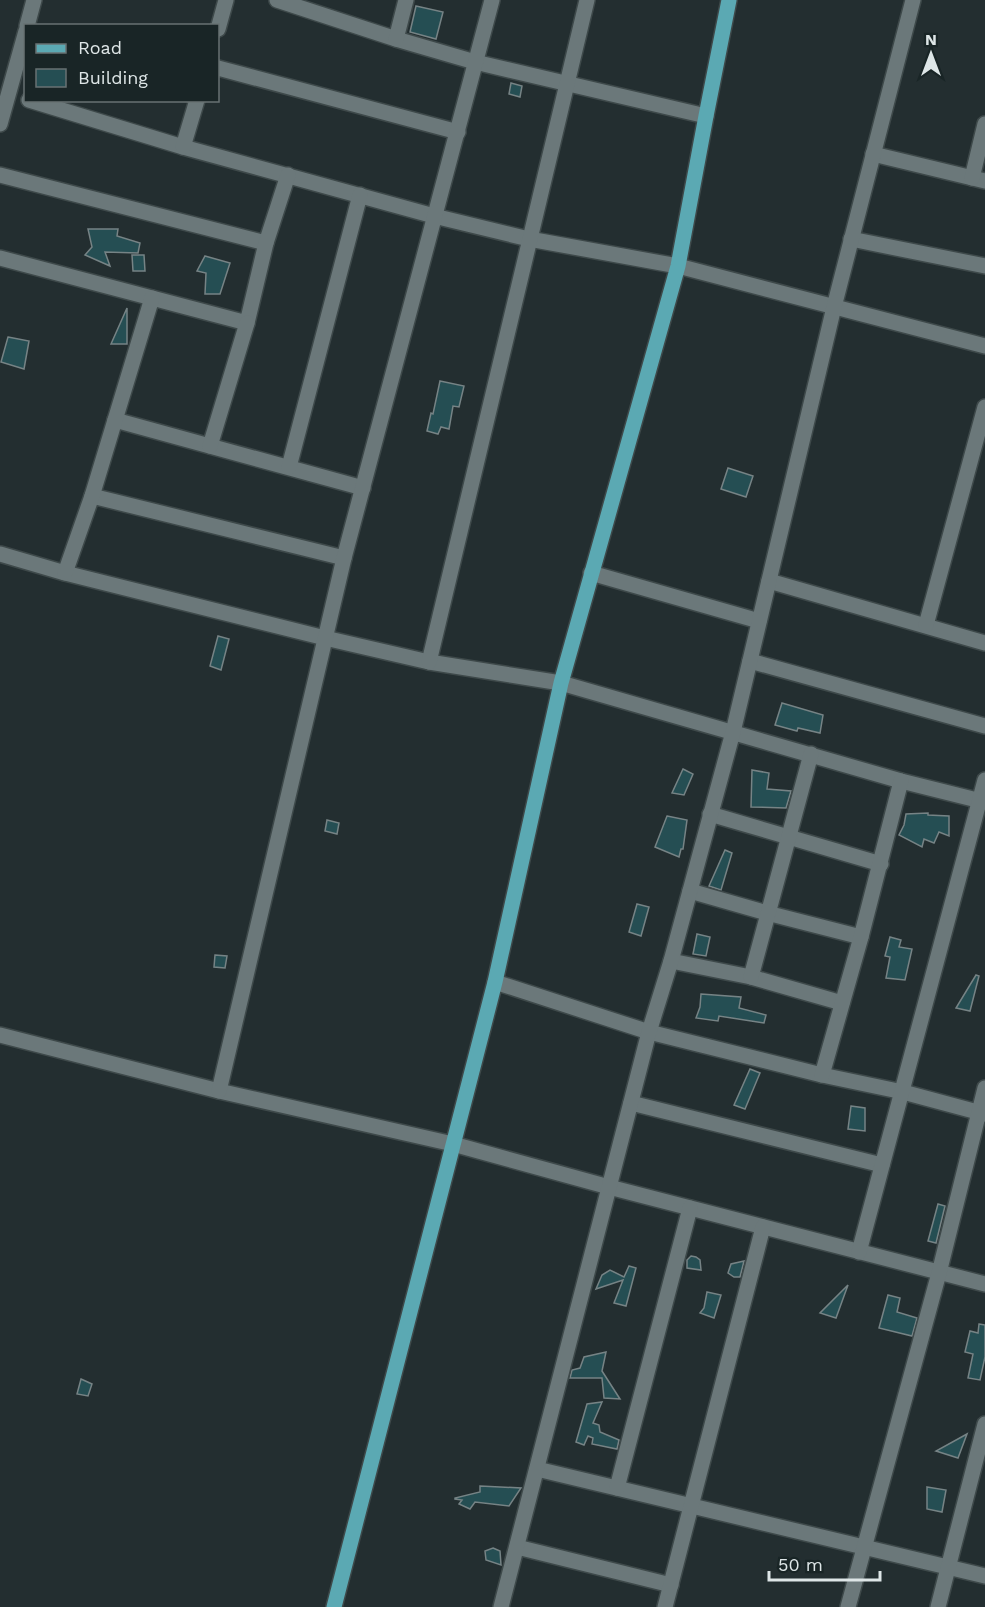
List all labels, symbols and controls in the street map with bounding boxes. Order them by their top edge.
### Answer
legend [24,24,219,102]
north arrow [901,24,961,84]
text: N [925,30,937,49]
text: Road [78,37,122,58]
text: Building [78,67,148,88]
scale bar [769,1544,880,1582]
text: 50 m [778,1554,823,1575]

